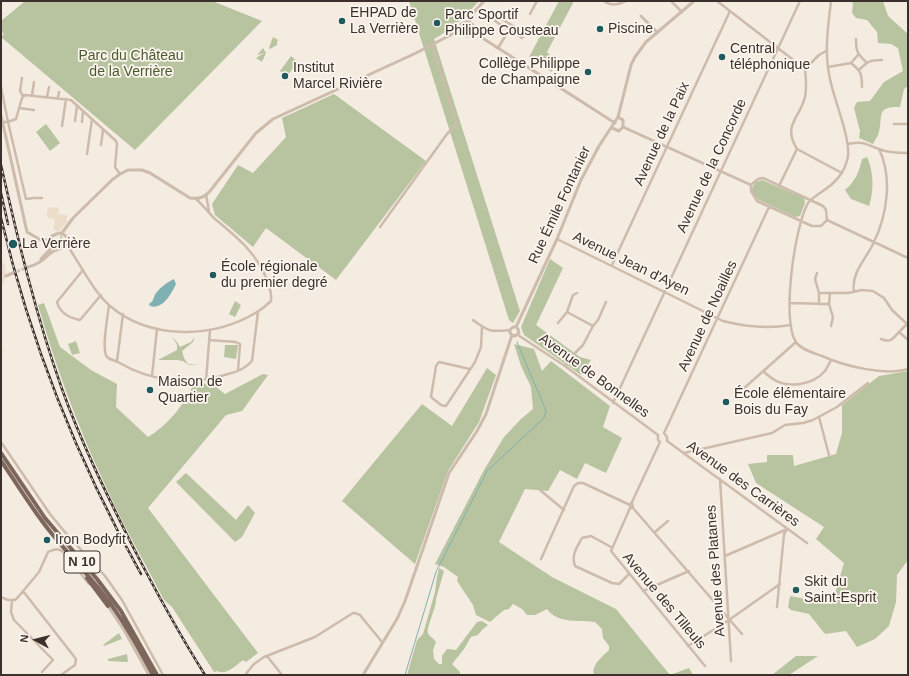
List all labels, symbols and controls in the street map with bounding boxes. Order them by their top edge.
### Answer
place label: EHPAD de La Verrière [350,5,418,38]
place label: Parc Sportif Philippe Cousteau [445,7,559,40]
marker: EHPAD de La Verrière [337,16,347,26]
marker: Parc Sportif Philippe Cousteau [432,18,442,28]
place label: Piscine [608,21,653,37]
marker: Piscine [595,24,605,34]
place label: Central téléphonique [730,41,810,74]
park label: Parc du Château de la Verrière [78,48,184,80]
marker: Central téléphonique [717,52,727,62]
place label: Collège Philippe de Champaigne [479,56,580,88]
place label: Institut Marcel Rivière [293,60,382,92]
marker: Collège Philippe de Champaigne [583,67,593,77]
marker: Institut Marcel Rivière [280,71,290,81]
street label: Avenue de la Paix [631,79,693,189]
street label: Avenue de la Concorde [674,96,750,236]
street label: Rue Émile Fontanier [525,144,595,266]
street label: Avenue Jean d'Ayen [570,229,692,299]
place label: La Verrière [22,236,90,252]
marker: La Verrière [7,238,19,250]
street label: Avenue de Noailles [675,258,741,374]
place label: École régionale du premier degré [221,259,328,292]
marker: École régionale du premier degré [208,270,218,280]
street label: Avenue de Bonnelles [536,330,652,422]
place label: Maison de Quartier [158,374,223,406]
marker: Maison de Quartier [145,385,155,395]
place label: École élémentaire Bois du Fay [734,386,846,418]
marker: École élémentaire Bois du Fay [721,397,731,407]
street label: Avenue des Carrières [683,437,803,531]
street label: Avenue des Platanes [703,505,729,637]
place label: Iron Bodyfit [55,532,126,548]
marker: Iron Bodyfit [42,535,52,545]
street label: Avenue des Tilleuls [619,549,709,653]
road number: N 10 [64,551,100,573]
place label: Skit du Saint-Esprit [804,574,876,606]
marker: Skit du Saint-Esprit [791,585,801,595]
north arrow [16,620,56,660]
text: N [18,634,31,643]

